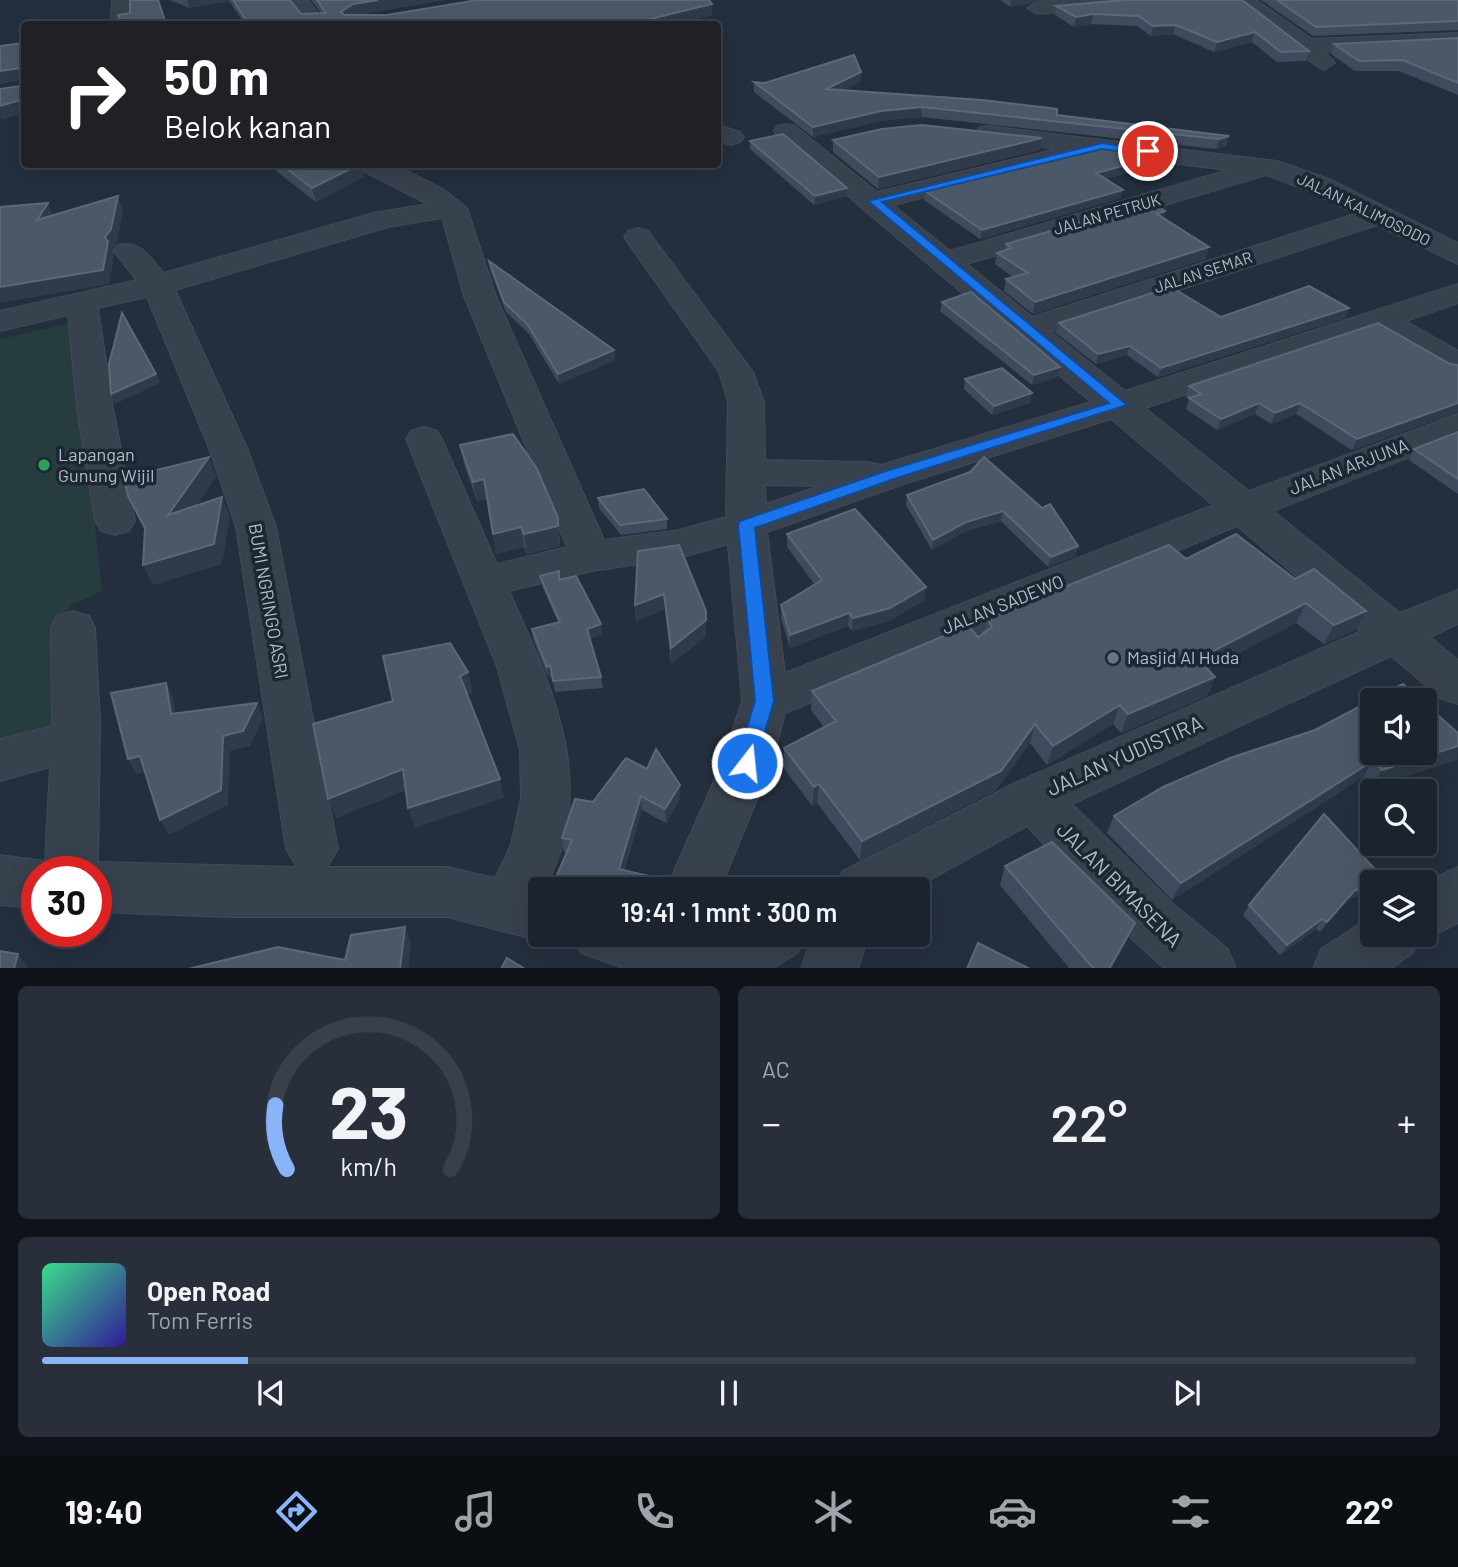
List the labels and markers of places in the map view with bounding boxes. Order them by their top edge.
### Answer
pin [1118,121,1178,181]
place label: Lapangan Gunung Wijil [58,443,155,486]
marker: Lapangan Gunung Wijil [36,457,52,473]
place label: Masjid Al Huda [1127,646,1239,668]
marker: Masjid Al Huda [1105,650,1121,666]

